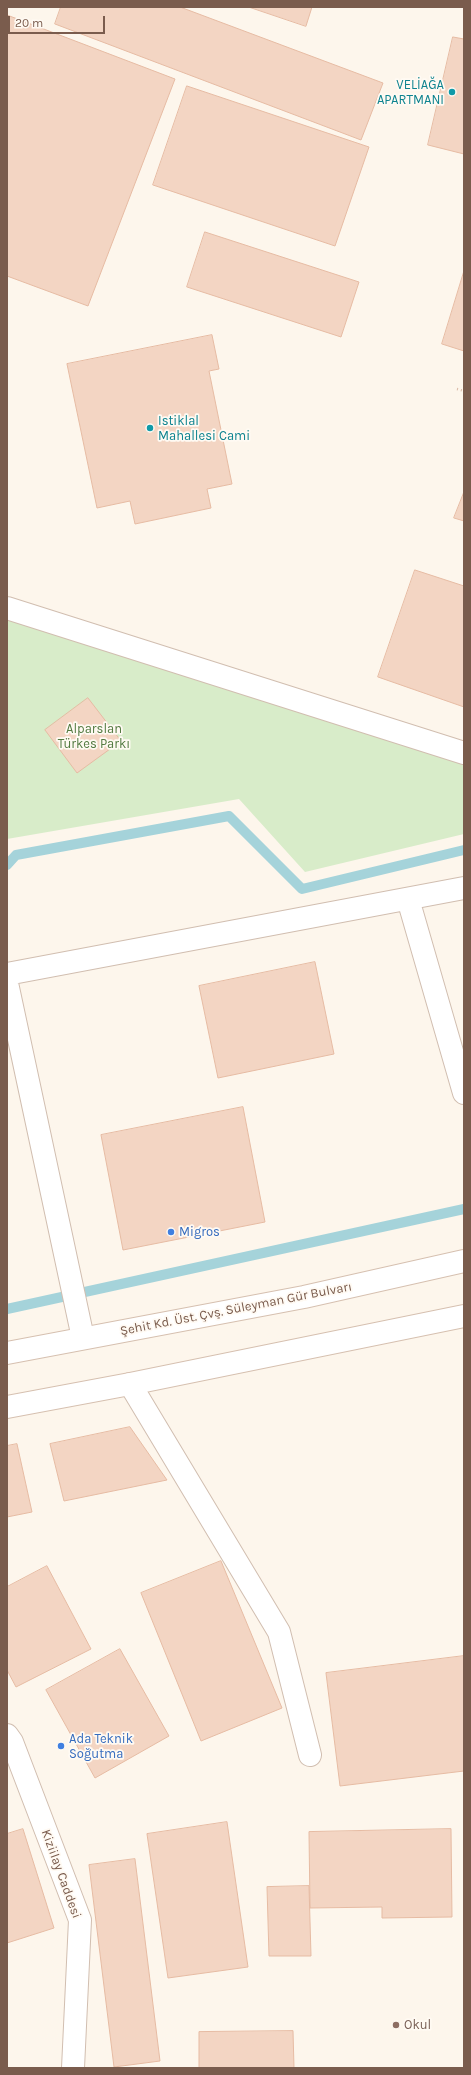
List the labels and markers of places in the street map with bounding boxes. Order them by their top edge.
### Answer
place label: VELİAĞA APARTMANI [377,77,444,108]
marker: VELİAĞA APARTMANI [447,87,457,97]
place label: Istiklal Mahallesi Cami [158,413,250,444]
marker: Istiklal Mahallesi Cami [145,423,155,433]
place label: Migros [179,1224,220,1240]
marker: Migros [166,1227,176,1237]
place label: Ada Teknik Soğutma [69,1731,133,1762]
marker: Ada Teknik Soğutma [56,1741,66,1751]
place label: Okul [404,2017,431,2033]
marker: Okul [391,2020,401,2030]

